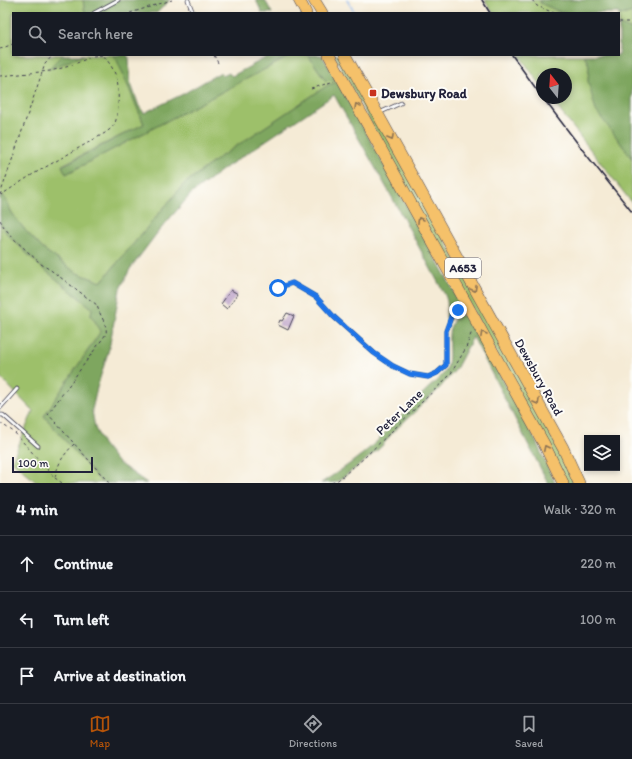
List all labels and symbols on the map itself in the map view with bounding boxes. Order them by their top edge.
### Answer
north arrow [536,68,572,104]
place label: Dewsbury Road [381,86,468,102]
marker: Dewsbury Road [368,88,378,98]
one-way arrow [355,103,362,110]
one-way arrow [386,134,393,141]
one-way arrow [418,217,425,224]
road number: A653 [445,258,481,278]
route start [269,279,287,297]
one-way arrow [469,285,477,292]
route end [449,301,467,319]
one-way arrow [480,331,488,338]
street label: Dewsbury Road [512,336,566,418]
street label: Peter Lane [373,386,425,438]
one-way arrow [532,398,540,405]
one-way arrow [543,445,551,452]
scale bar [12,455,93,474]

